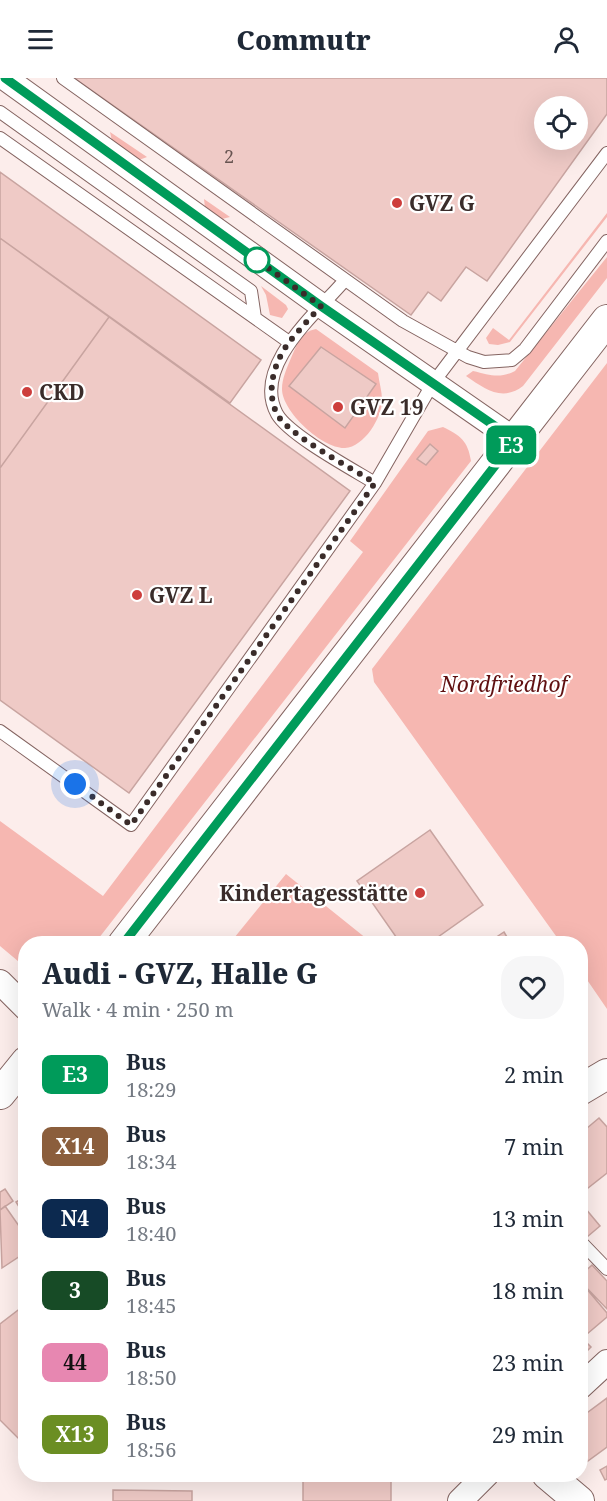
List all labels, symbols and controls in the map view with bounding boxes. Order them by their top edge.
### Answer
text: Commutr [236,21,371,58]
icon: menu [24,23,57,56]
icon: person [550,23,583,56]
map controls [534,96,588,150]
button: locate [534,96,588,150]
house number: 2 [224,144,234,168]
place label: GVZ G [409,189,475,217]
marker: GVZ G [390,196,404,210]
unlabelled marker [244,247,270,273]
place label: CKD [39,378,85,406]
marker: CKD [20,385,34,399]
place label: GVZ 19 [350,393,424,421]
marker: GVZ 19 [331,400,345,414]
line badge: E3 [484,426,538,464]
text: E3 [498,431,524,459]
place label: GVZ L [149,581,213,609]
marker: GVZ L [130,588,144,602]
park label: Nordfriedhof [440,670,571,698]
your location [60,769,90,799]
place label: Kindertagesstätte [219,879,408,907]
marker: Kindertagesstätte [413,886,427,900]
text: Audi - GVZ, Halle G [42,954,318,992]
button: heart [501,956,564,1019]
text: Walk · 4 min · 250 m [42,996,234,1023]
text: Bus [126,1046,166,1076]
text: 2 min [504,1059,564,1089]
text: E3 [62,1060,88,1088]
text: 18:29 [126,1076,176,1103]
text: Bus [126,1118,166,1148]
text: 7 min [504,1131,564,1161]
text: X14 [55,1132,95,1160]
text: 18:34 [126,1148,176,1175]
text: Bus [126,1190,166,1220]
text: 13 min [492,1203,564,1233]
text: N4 [61,1204,89,1232]
text: 18:40 [126,1220,176,1247]
text: Bus [126,1262,166,1292]
text: 18 min [492,1275,564,1305]
text: 3 [69,1276,81,1304]
text: 18:45 [126,1292,176,1319]
text: Bus [126,1334,166,1364]
text: 23 min [492,1347,564,1377]
text: 44 [63,1348,87,1376]
text: 18:50 [126,1364,176,1391]
text: Bus [126,1406,166,1436]
text: 29 min [492,1419,564,1449]
text: X13 [55,1420,95,1448]
text: 18:56 [126,1436,176,1463]

